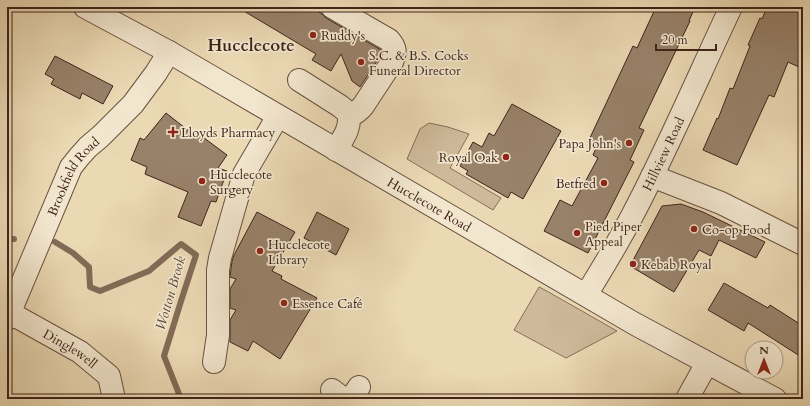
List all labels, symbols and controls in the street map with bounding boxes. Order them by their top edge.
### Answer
scale bar [656,26,716,52]
place label: Ruddy's [321,27,365,45]
marker: Ruddy's [308,30,318,40]
text: 20 m [662,32,689,48]
district label: Hucclecote [207,34,295,57]
place label: S.C. & B.S. Cocks Funeral Director [369,47,468,80]
marker: S.C. & B.S. Cocks Funeral Director [356,57,366,67]
street label: Hillview Road [638,114,689,194]
place label: Lloyds Pharmacy [181,124,276,142]
marker: Lloyds Pharmacy [168,127,178,137]
street label: Brookfield Road [43,133,104,219]
place label: Papa John's [558,135,621,153]
marker: Papa John's [624,138,634,148]
place label: Royal Oak [439,149,498,167]
marker: Royal Oak [501,152,511,162]
place label: Hucclecote Surgery [210,166,272,199]
street label: Hucclecote Road [384,173,474,237]
place label: Betfred [556,175,596,193]
marker: Hucclecote Surgery [197,176,207,186]
marker: Betfred [599,178,609,188]
place label: Pied Piper Appeal [585,218,642,251]
place label: Co-op Food [702,221,771,239]
marker: Co-op Food [689,224,699,234]
marker: Pied Piper Appeal [572,228,582,238]
place label: Hucclecote Library [268,236,330,269]
marker: Hucclecote Library [255,246,265,256]
water label: Wotton Brook [151,254,190,332]
place label: Kebab Royal [641,256,712,274]
marker: Kebab Royal [628,259,638,269]
place label: Essence Café [292,295,363,313]
marker: Essence Café [279,298,289,308]
street label: Dinglewell [40,325,101,373]
north arrow [744,340,784,380]
text: N [759,343,769,358]

